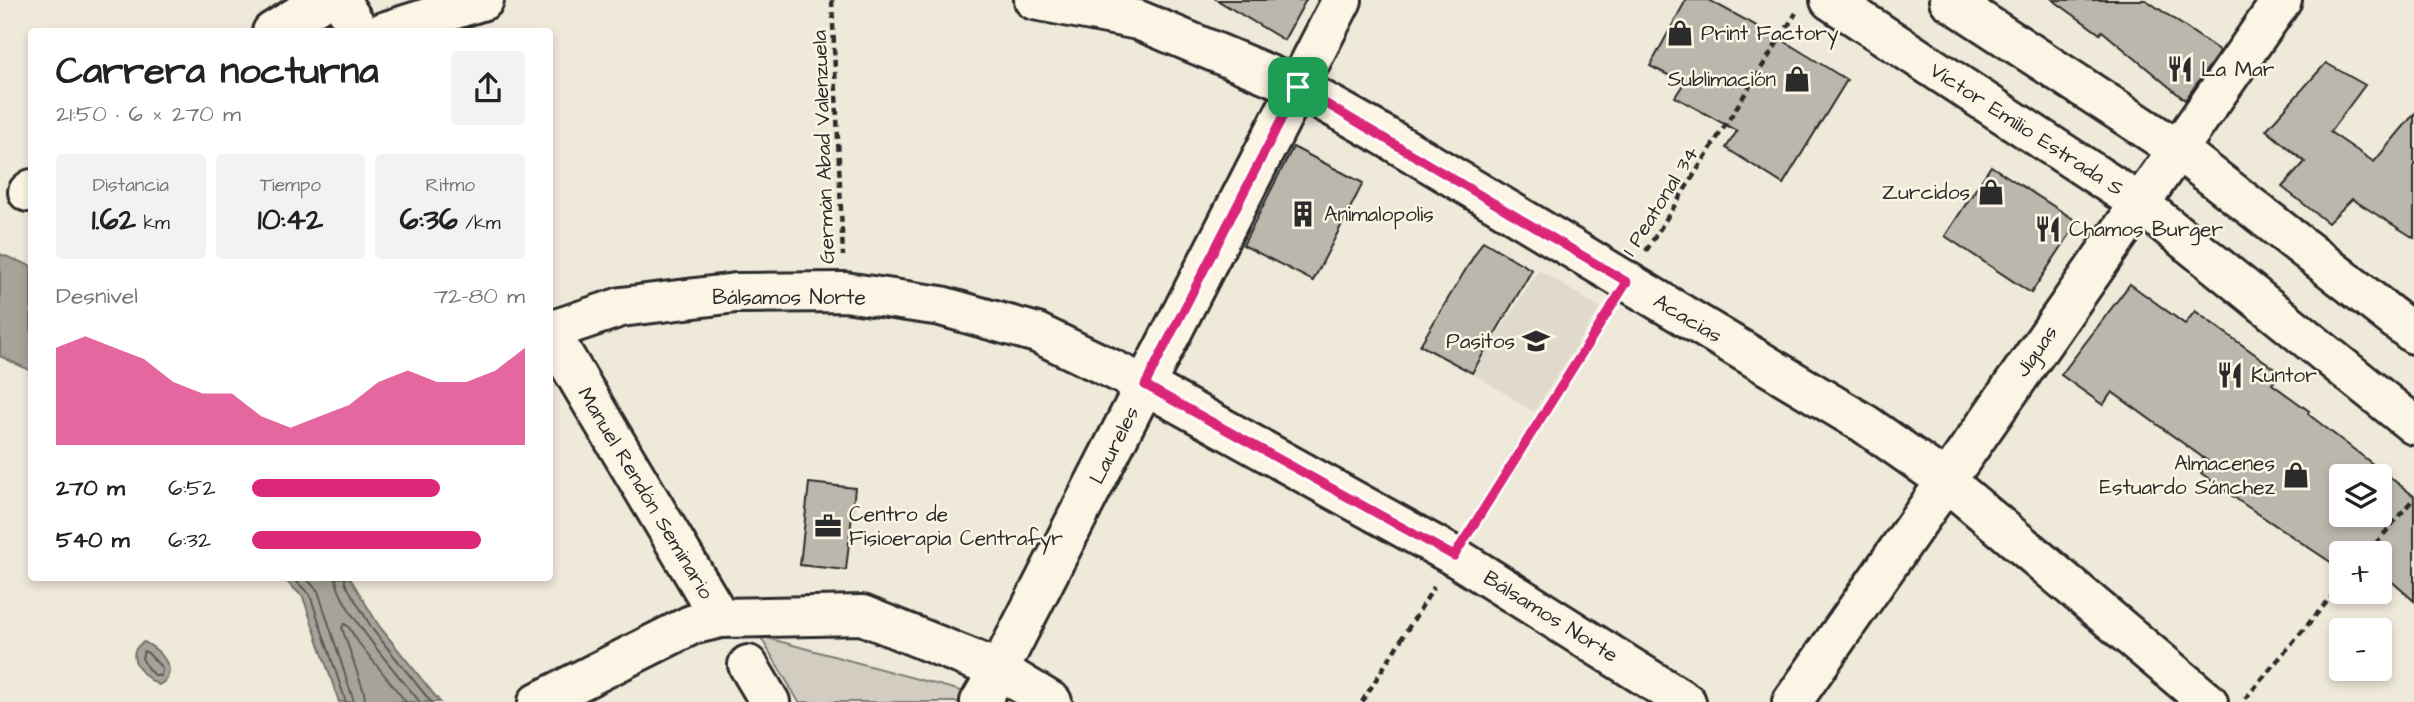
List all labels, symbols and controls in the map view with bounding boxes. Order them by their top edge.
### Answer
shop icon: Print Factory [1665,18,1695,48]
place label: Print Factory [1701,19,1839,50]
street label: Germán Abad Valenzuela [805,29,842,264]
text: Carrera nocturna [56,46,379,98]
button: share [451,51,525,125]
restaurant icon: La Mar [2165,54,2195,84]
place label: La Mar [2201,55,2275,84]
street label: Víctor Emilio Estrada S [1924,56,2129,203]
pin [1268,57,1328,117]
shop icon: Sublimación [1782,64,1812,94]
place label: Sublimación [1668,65,1776,94]
icon: arrive [1279,68,1317,106]
text: 21:50 · 6 × 270 m [56,98,241,130]
street label: 1 Peatonal 34 [1615,141,1706,262]
text: Distancia [93,172,169,199]
text: Tiempo [260,172,321,199]
text: Ritmo [425,172,475,199]
shop icon: Zurcidos [1976,177,2006,207]
place label: Zurcidos [1882,178,1970,207]
text: 1.62 [92,199,136,241]
text: 10:42 [258,199,323,241]
text: 6:36 [400,199,458,241]
building icon: Animalopolis [1288,199,1318,229]
place label: Animalopolis [1324,200,1434,230]
text: km [136,210,170,237]
text: /km [458,210,500,237]
restaurant icon: Chamos Burger [2033,214,2063,244]
place label: Chamos Burger [2069,215,2223,246]
text: Desnivel [56,280,138,312]
text: 72–80 m [434,280,525,312]
street label: Bálsamos Norte [712,283,866,312]
street label: Acacias [1648,287,1727,350]
street label: Jiguas [2008,320,2066,384]
school or university icon: Pasitos [1521,326,1551,356]
place label: Pasitos [1446,327,1515,356]
restaurant icon: Kuntor [2215,360,2245,390]
place label: Kuntor [2251,361,2317,390]
street label: Manuel Rendón Seminario [571,382,721,605]
street label: Laureles [1082,401,1146,489]
place label: Almacenes Estuardo Sánchez [2099,449,2276,502]
shop icon: Almacenes Estuardo Sánchez [2281,460,2311,490]
map controls [2329,464,2392,681]
button: layers [2329,464,2392,527]
text: 270 m [56,472,125,504]
text: 6:52 [168,472,216,504]
place label: Centro de Fisioerapia Centrafyr [849,500,1063,555]
office icon: Centro de Fisioerapia Centrafyr [813,511,843,541]
text: 540 m [56,524,130,556]
text: 6:32 [168,524,211,556]
button: + [2329,541,2392,604]
street label: Bálsamos Norte [1478,563,1624,669]
button: − [2329,618,2392,681]

